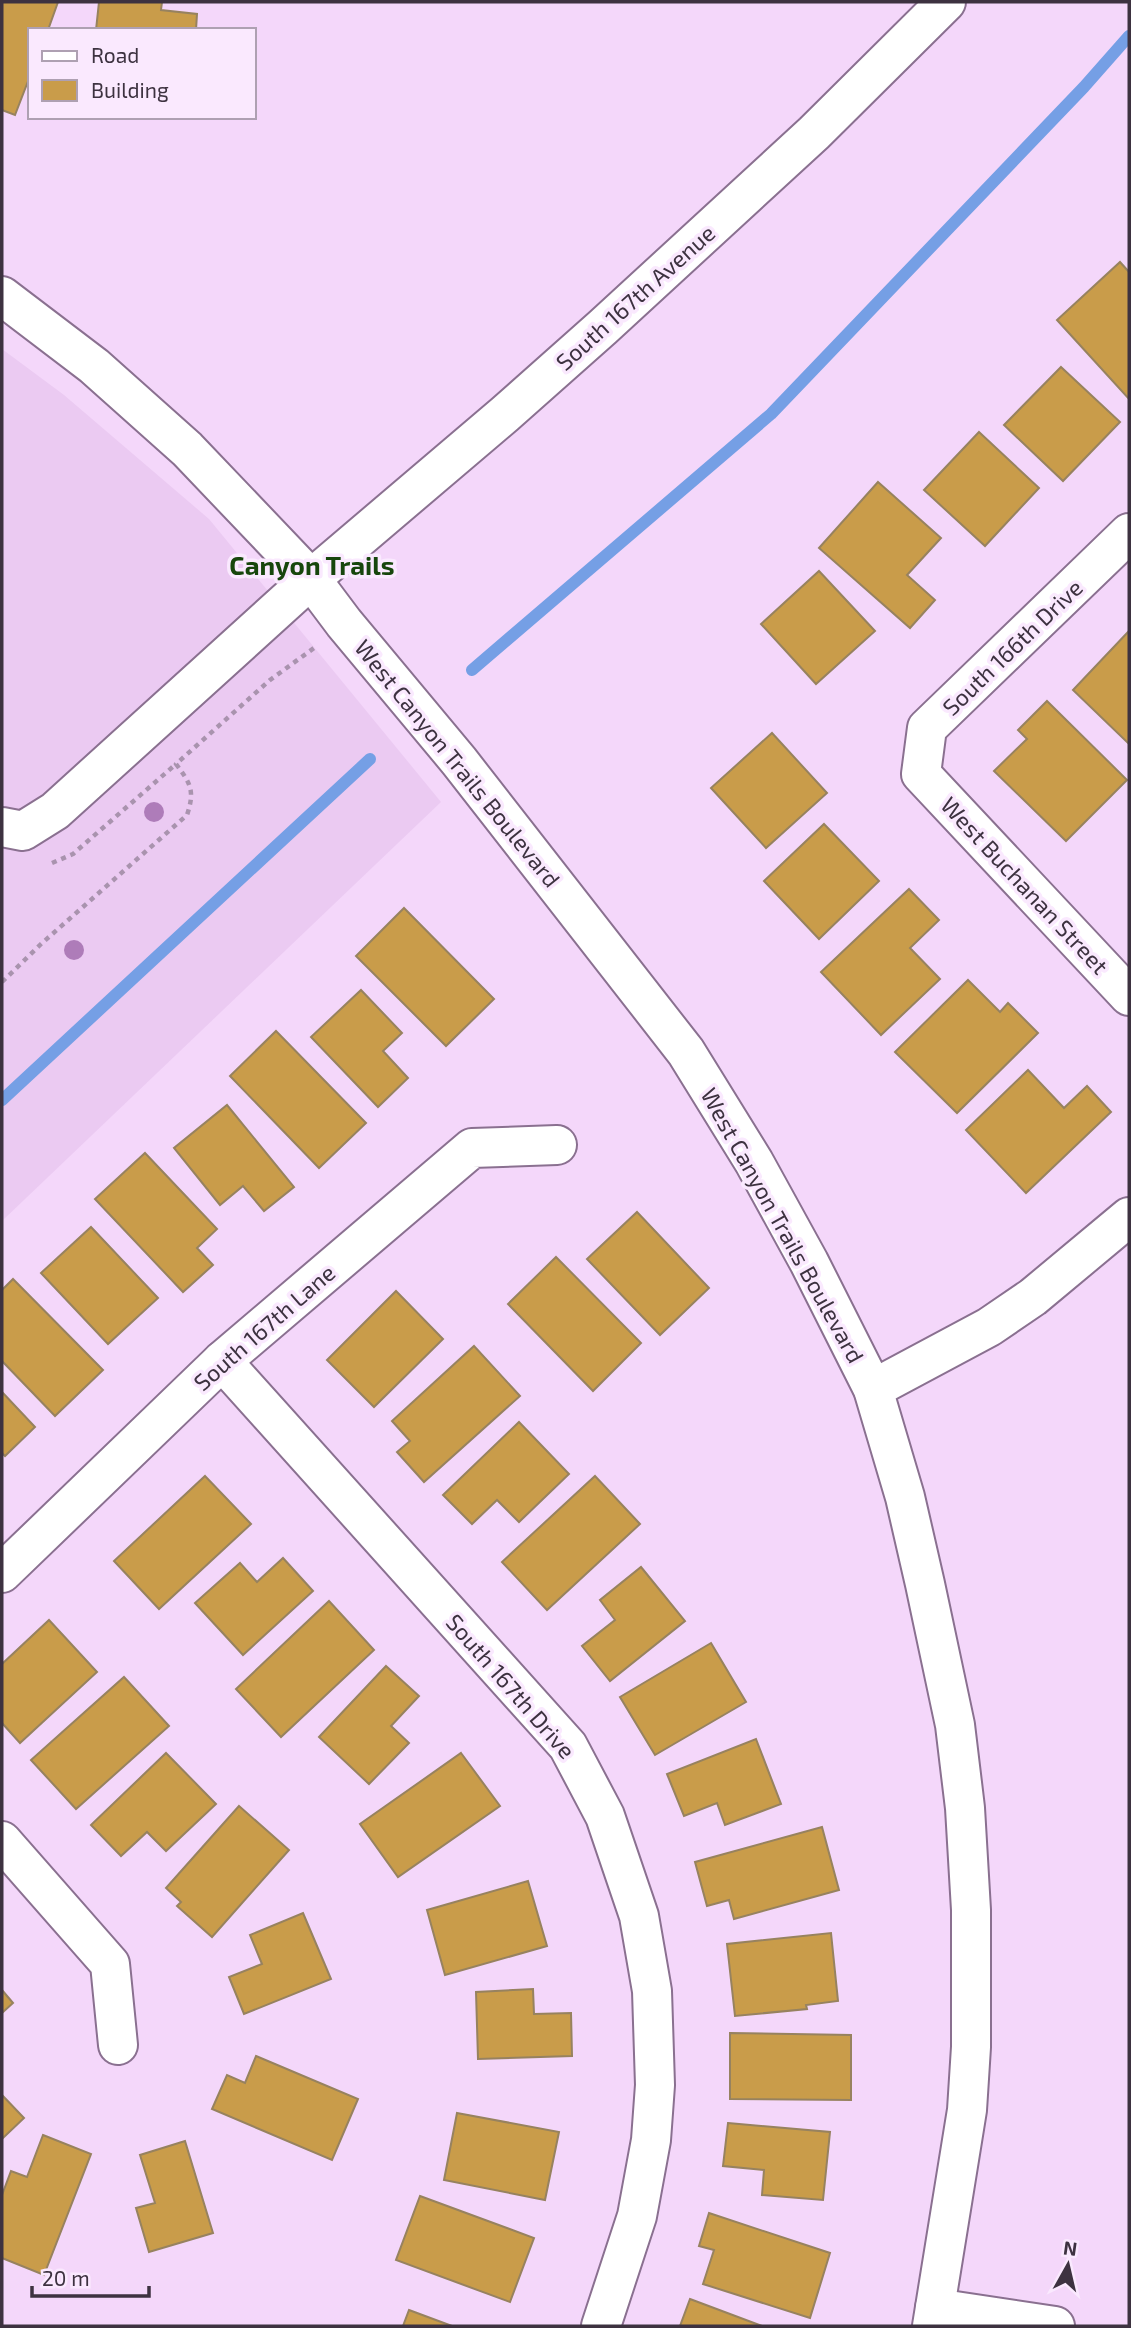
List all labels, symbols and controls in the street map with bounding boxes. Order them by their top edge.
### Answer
legend [28,28,256,119]
text: Road [91,42,139,67]
text: Building [91,77,169,102]
street label: South 167th Avenue [550,218,720,376]
district label: Canyon Trails [229,549,395,581]
street label: South 166th Drive [936,573,1088,721]
street label: West Canyon Trails Boulevard [349,634,567,892]
street label: West Buchanan Street [936,790,1115,980]
street label: West Canyon Trails Boulevard [696,1083,870,1367]
street label: South 167th Lane [188,1258,340,1396]
street label: South 167th Drive [441,1608,581,1764]
north arrow [1033,2230,1103,2300]
text: N [1062,2235,1079,2260]
scale bar [32,2254,149,2298]
text: 20 m [42,2265,90,2290]

